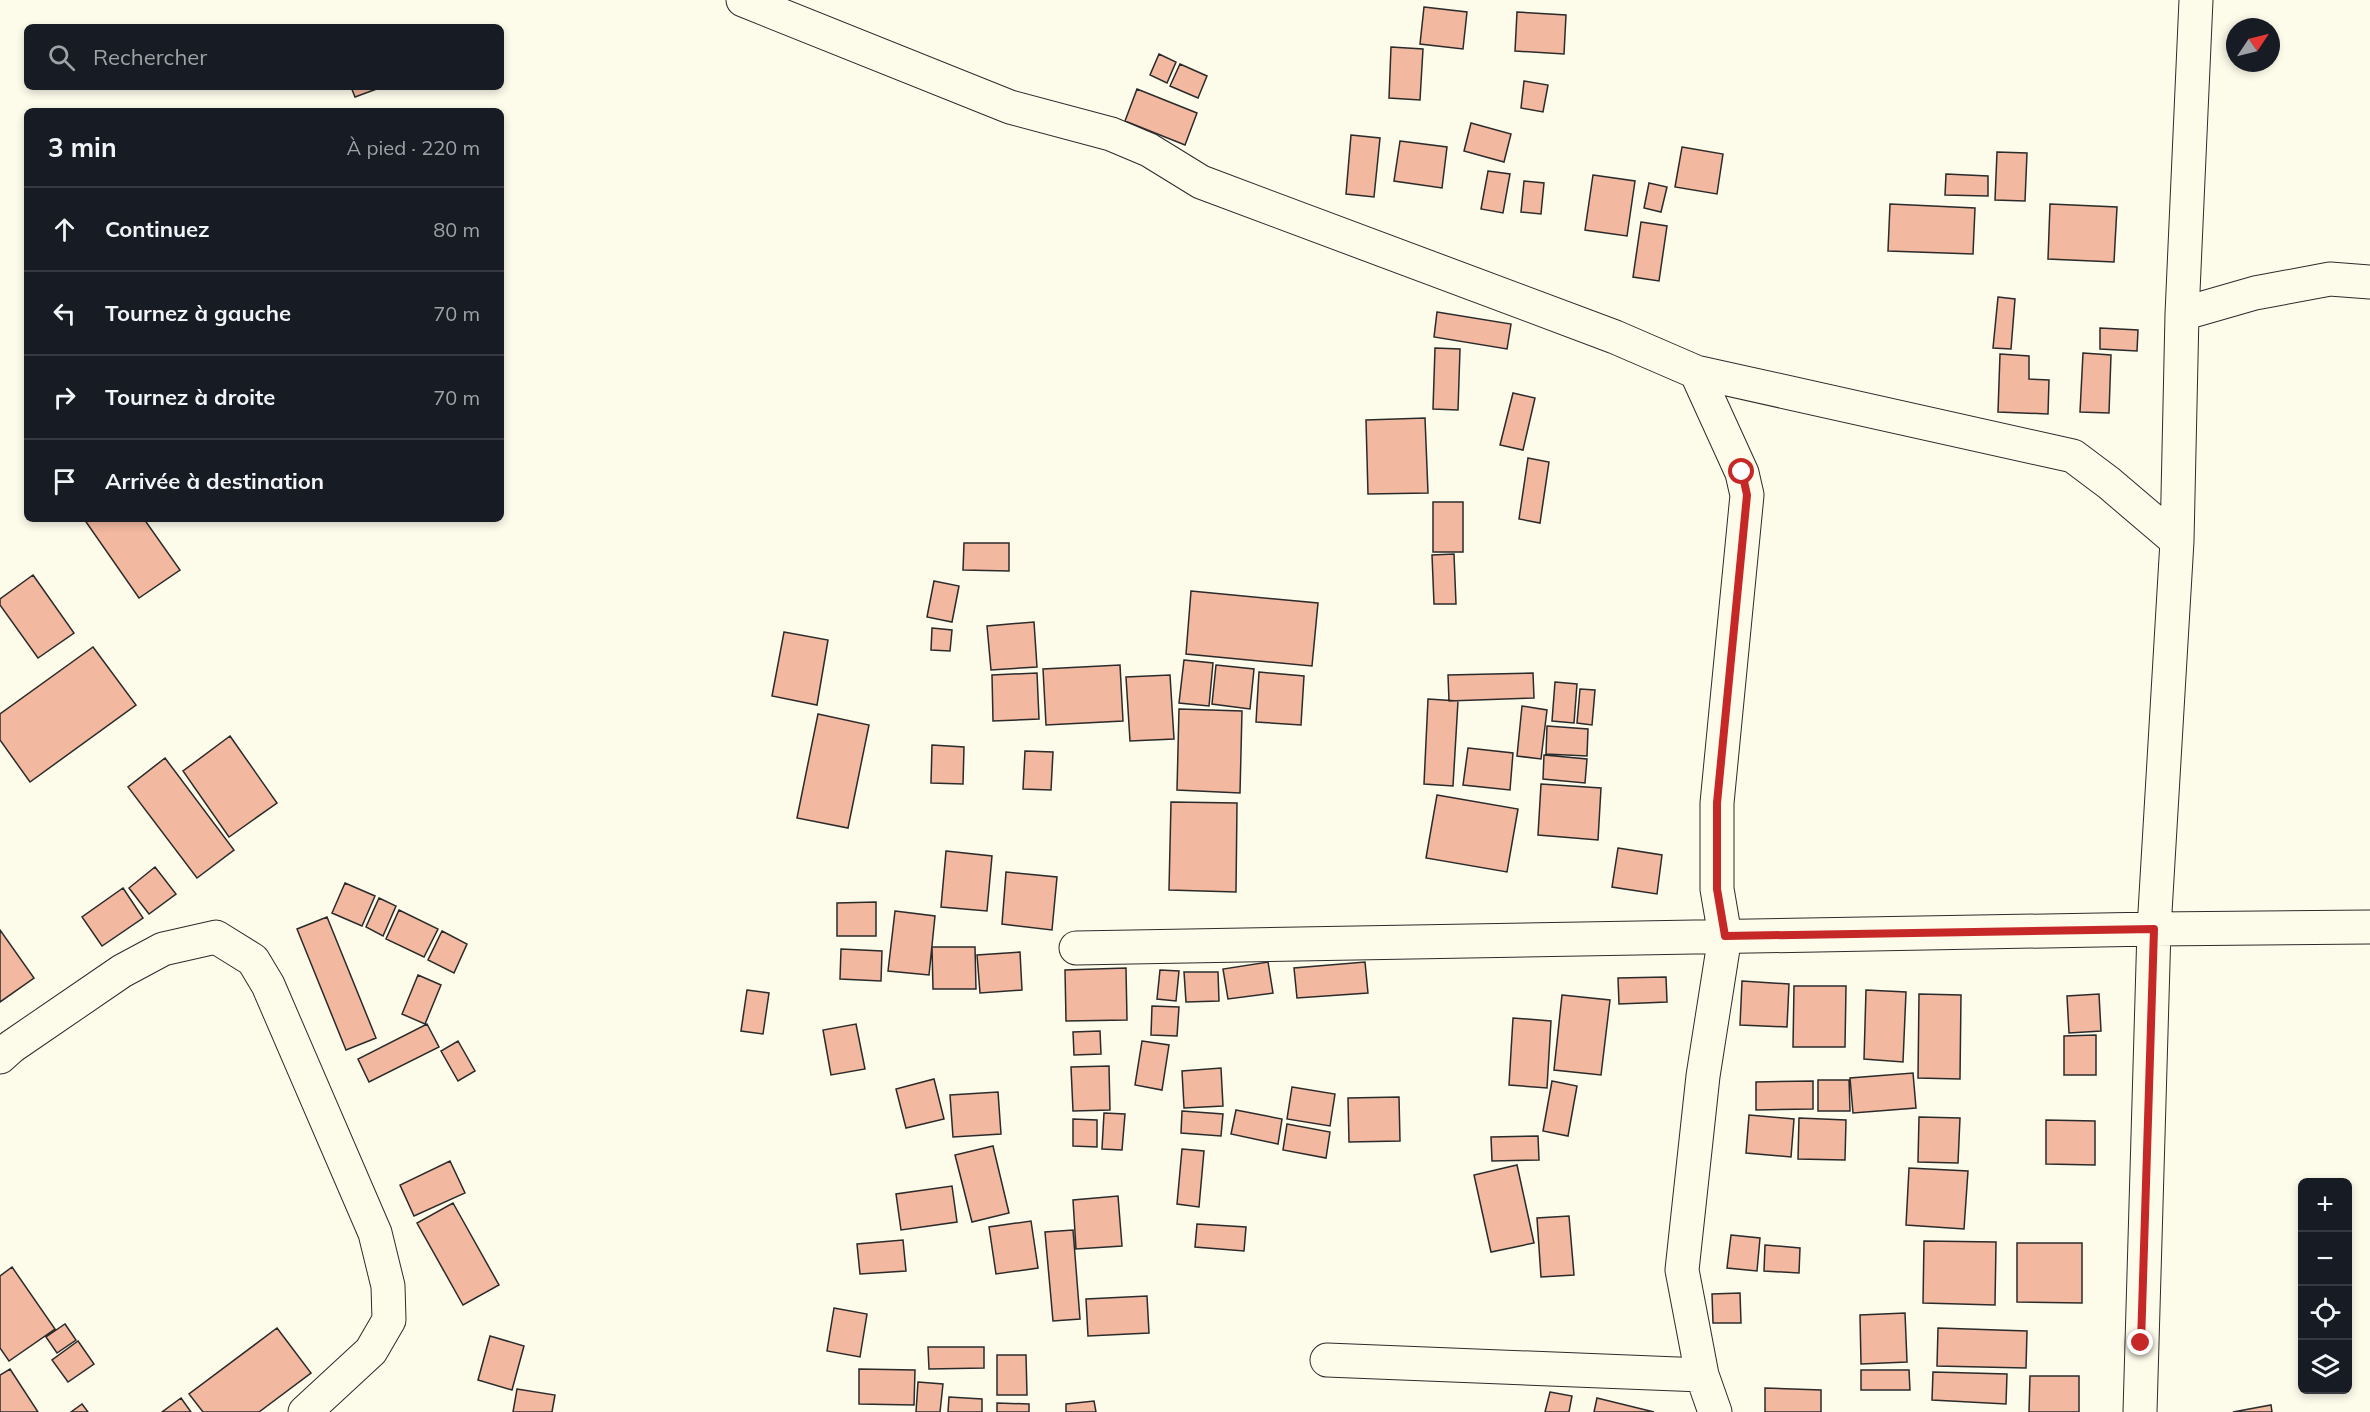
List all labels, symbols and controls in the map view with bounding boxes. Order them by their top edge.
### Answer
north arrow [2226,18,2280,72]
search box [24,24,504,90]
icon: search [45,41,78,74]
text: Rechercher [93,43,207,71]
text: 3 min [48,131,117,164]
text: À pied · 220 m [347,135,480,160]
icon: ahead [48,213,81,246]
text: Continuez [105,215,210,243]
text: 80 m [433,217,480,242]
icon: left [48,297,81,330]
text: Tournez à gauche [105,299,291,327]
text: 70 m [433,301,480,326]
icon: right [48,381,81,414]
text: Tournez à droite [105,383,275,411]
text: 70 m [433,385,480,410]
route start [1728,458,1754,484]
icon: arrive [48,465,81,498]
text: Arrivée à destination [105,467,324,495]
map controls [2298,1178,2352,1394]
button: + [2298,1178,2352,1232]
button: − [2298,1232,2352,1286]
button: locate [2298,1286,2352,1340]
route end [2127,1329,2153,1355]
button: layers [2298,1340,2352,1394]

